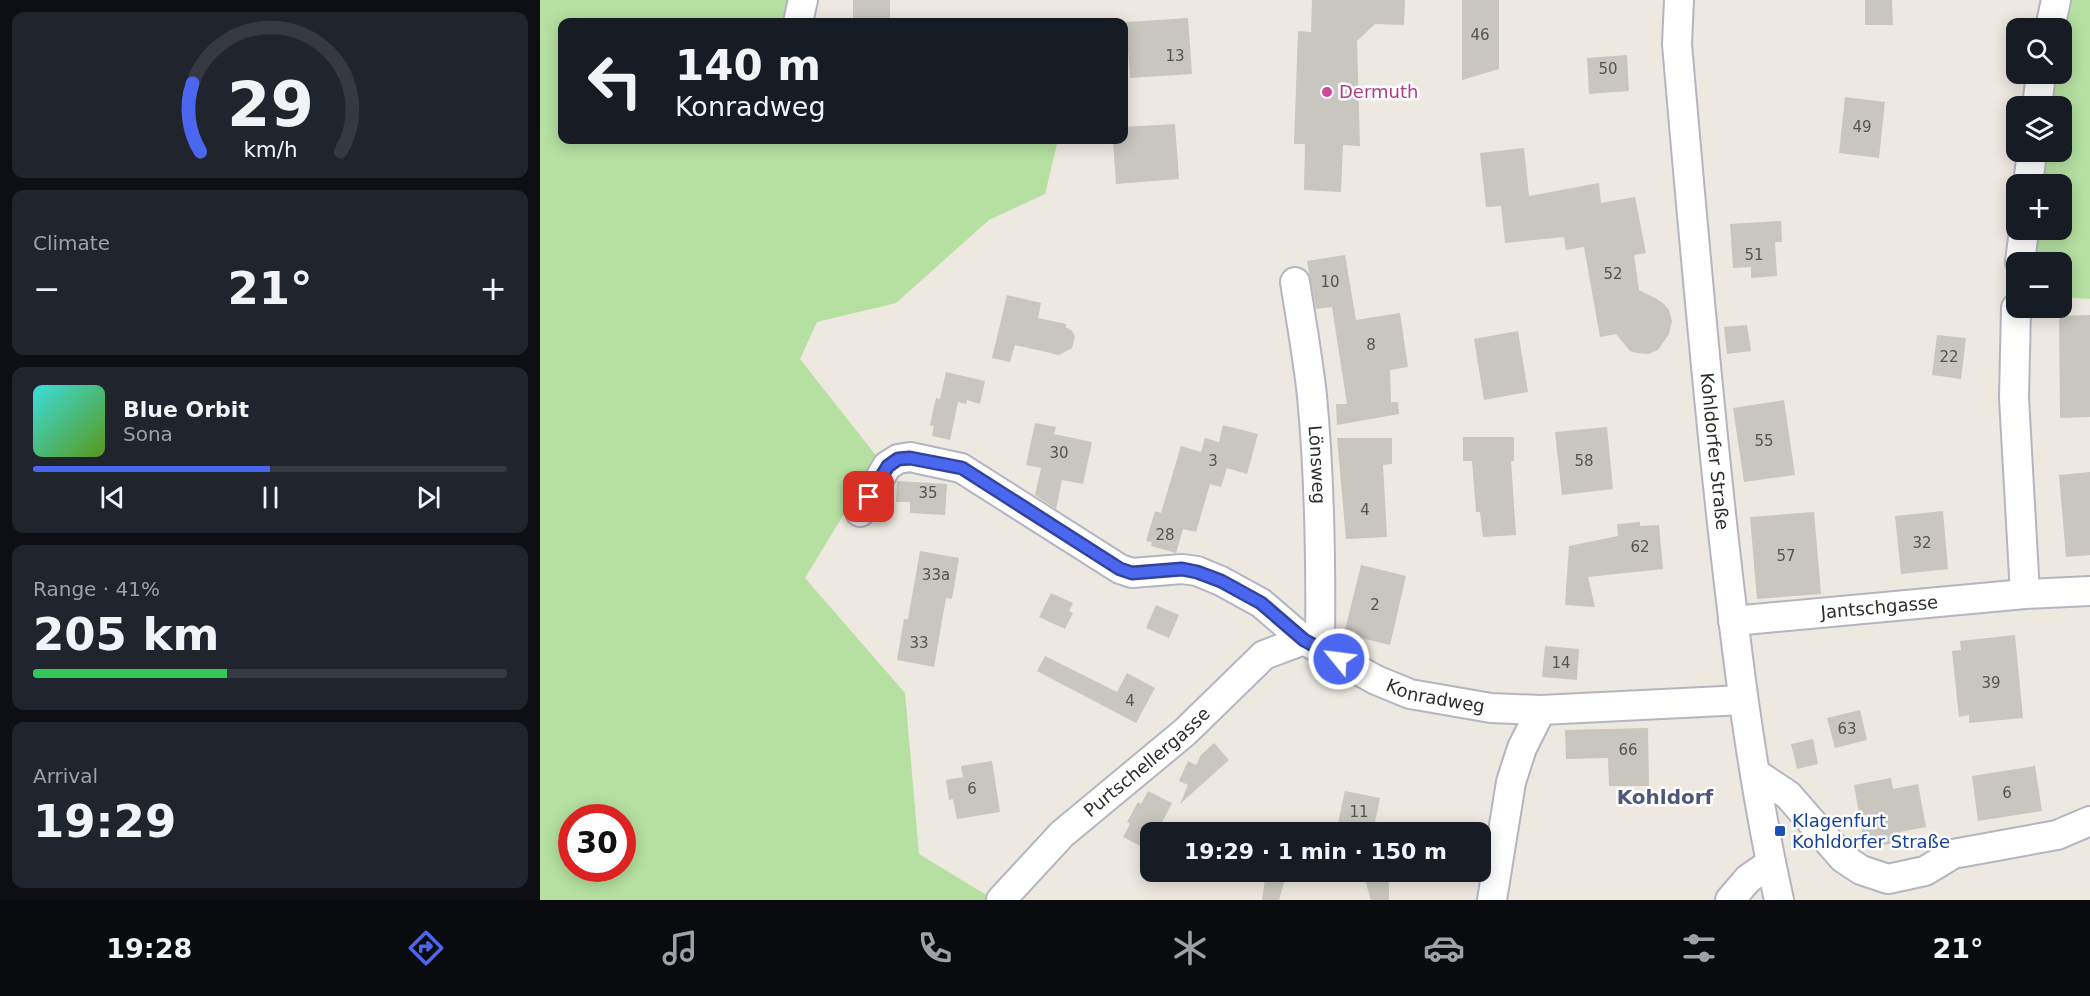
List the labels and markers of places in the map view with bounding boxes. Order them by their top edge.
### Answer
place label: Dermuth [1339,81,1418,102]
marker: Dermuth [1320,85,1334,99]
pin [843,471,894,522]
place label: Klagenfurt Kohldorfer Straße [1792,810,1950,852]
marker: Klagenfurt Kohldorfer Straße [1773,824,1787,838]

